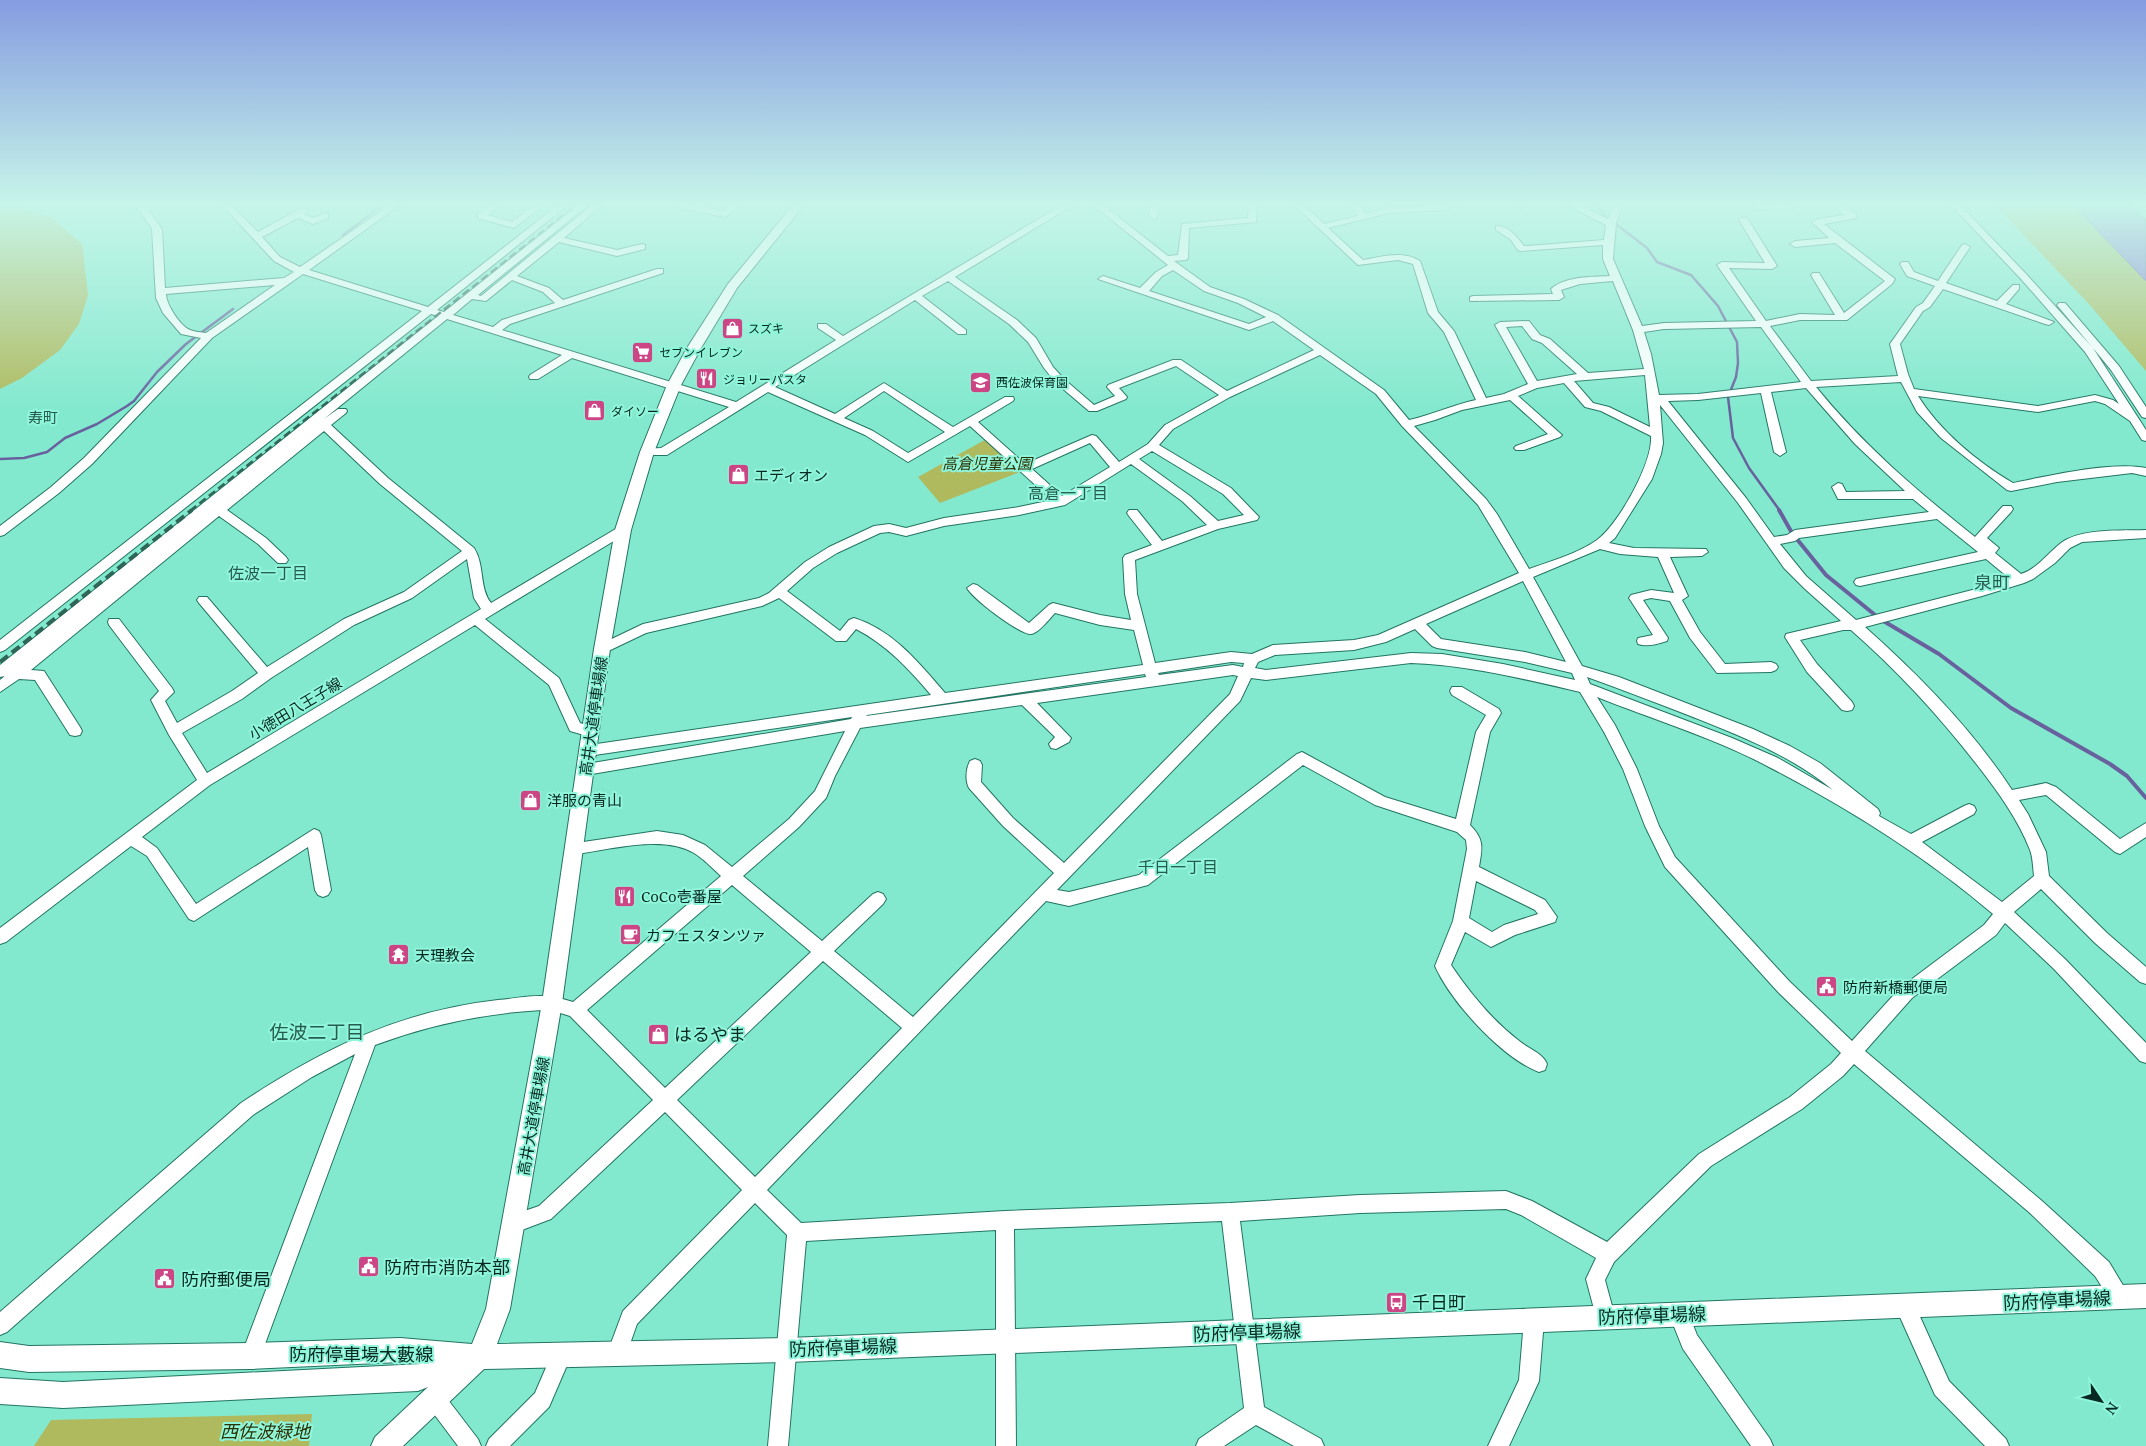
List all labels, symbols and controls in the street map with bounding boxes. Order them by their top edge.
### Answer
shop icon: スズキ [720,316,744,340]
place label: スズキ [748,320,784,337]
supermarket icon: セブンイレブン [631,340,655,364]
place label: セブンイレブン [659,344,743,361]
restaurant icon: ジョリーパスタ [695,367,719,391]
school or university icon: 西佐波保育園 [968,370,992,394]
place label: ジョリーパスタ [723,371,807,388]
place label: 西佐波保育園 [996,374,1068,391]
shop icon: ダイソー [583,399,607,423]
place label: ダイソー [611,403,659,420]
district label: 寿町 [28,407,58,427]
park label: 高倉児童公園 [942,453,1034,473]
shop icon: エディオン [726,463,750,487]
place label: エディオン [754,465,828,485]
district label: 高倉一丁目 [1028,482,1108,504]
district label: 佐波一丁目 [228,562,308,584]
district label: 泉町 [1974,570,2010,594]
street label: 高井大道停車場線 [575,655,611,777]
street label: 小徳田八王子線 [245,672,345,744]
shop icon: 洋服の青山 [519,788,543,812]
place label: 洋服の青山 [547,790,622,810]
district label: 千日一丁目 [1138,856,1218,878]
restaurant icon: CoCo壱番屋 [613,884,637,908]
place label: CoCo壱番屋 [641,886,722,906]
cafe icon: カフェスタンツァ [618,923,642,947]
place label: カフェスタンツァ [646,925,766,945]
temple icon: 天理教会 [387,943,411,967]
place label: 天理教会 [415,945,475,965]
public building icon: 防府新橋郵便局 [1815,975,1839,999]
place label: 防府新橋郵便局 [1843,977,1948,997]
district label: 佐波二丁目 [269,1019,365,1045]
shop icon: はるやま [646,1022,670,1046]
place label: はるやま [674,1022,746,1046]
street label: 高井大道停車場線 [513,1055,553,1177]
public building icon: 防府市消防本部 [356,1255,380,1279]
place label: 防府市消防本部 [384,1255,510,1279]
public building icon: 防府郵便局 [153,1267,177,1291]
place label: 防府郵便局 [181,1267,271,1291]
street label: 防府停車場線 [2002,1285,2112,1315]
bus stop icon: 千日町 [1384,1290,1408,1314]
place label: 千日町 [1412,1290,1466,1314]
street label: 防府停車場線 [1598,1301,1706,1329]
street label: 防府停車場線 [1193,1318,1301,1346]
street label: 防府停車場線 [789,1333,897,1361]
street label: 防府停車場大藪線 [289,1342,433,1366]
north arrow [2076,1376,2126,1426]
text: N [2101,1399,2123,1419]
park label: 西佐波緑地 [220,1419,312,1443]

